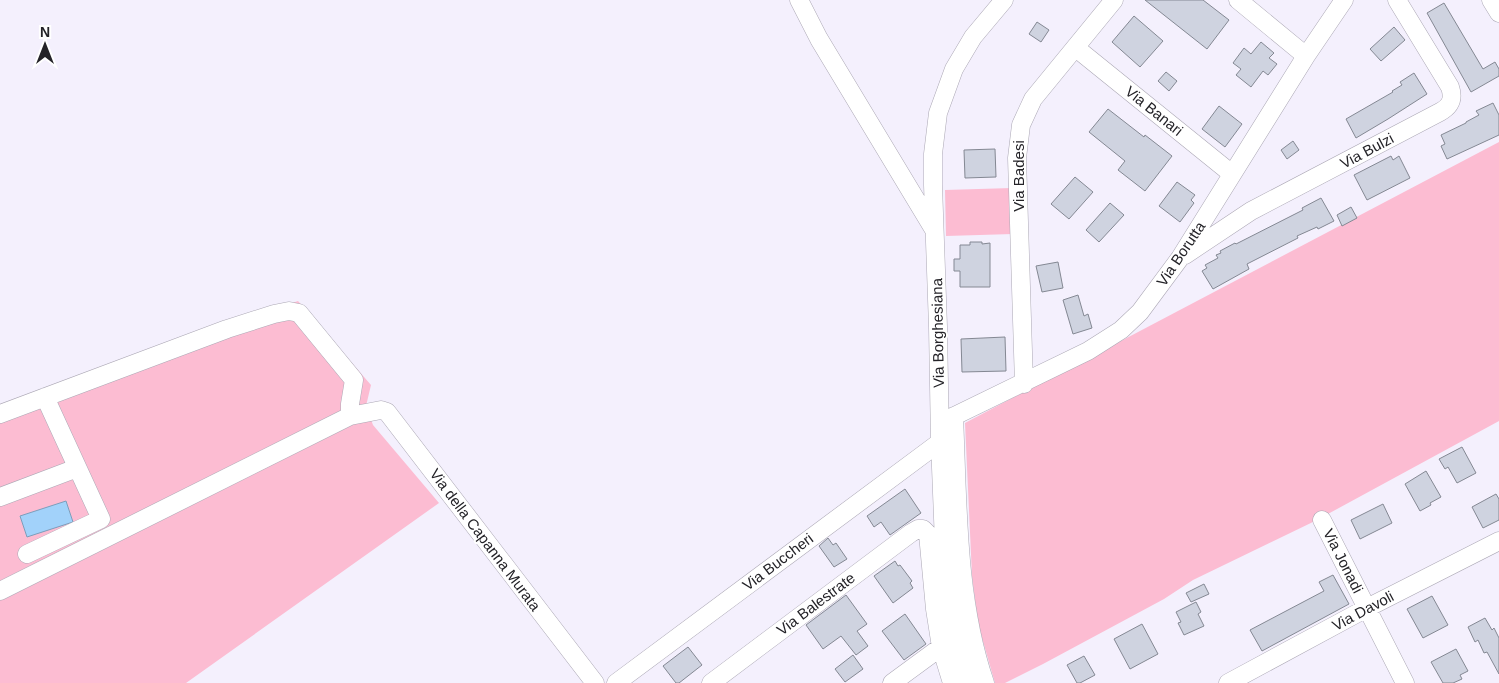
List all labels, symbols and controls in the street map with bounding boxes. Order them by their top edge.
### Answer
north arrow [20,20,70,70]
text: N [40,24,50,40]
street label: Via Banari [1122,82,1186,139]
street label: Via Bulzi [1337,129,1396,172]
street label: Via Badesi [1010,140,1027,212]
street label: Via Borutta [1153,218,1209,289]
street label: Via Borghesiana [928,277,947,388]
street label: Via della Capanna Murata [426,465,545,614]
street label: Via Jonadi [1320,526,1367,596]
street label: Via Buccheri [739,530,816,594]
street label: Via Balestrate [773,569,858,638]
street label: Via Davoli [1329,587,1396,634]

